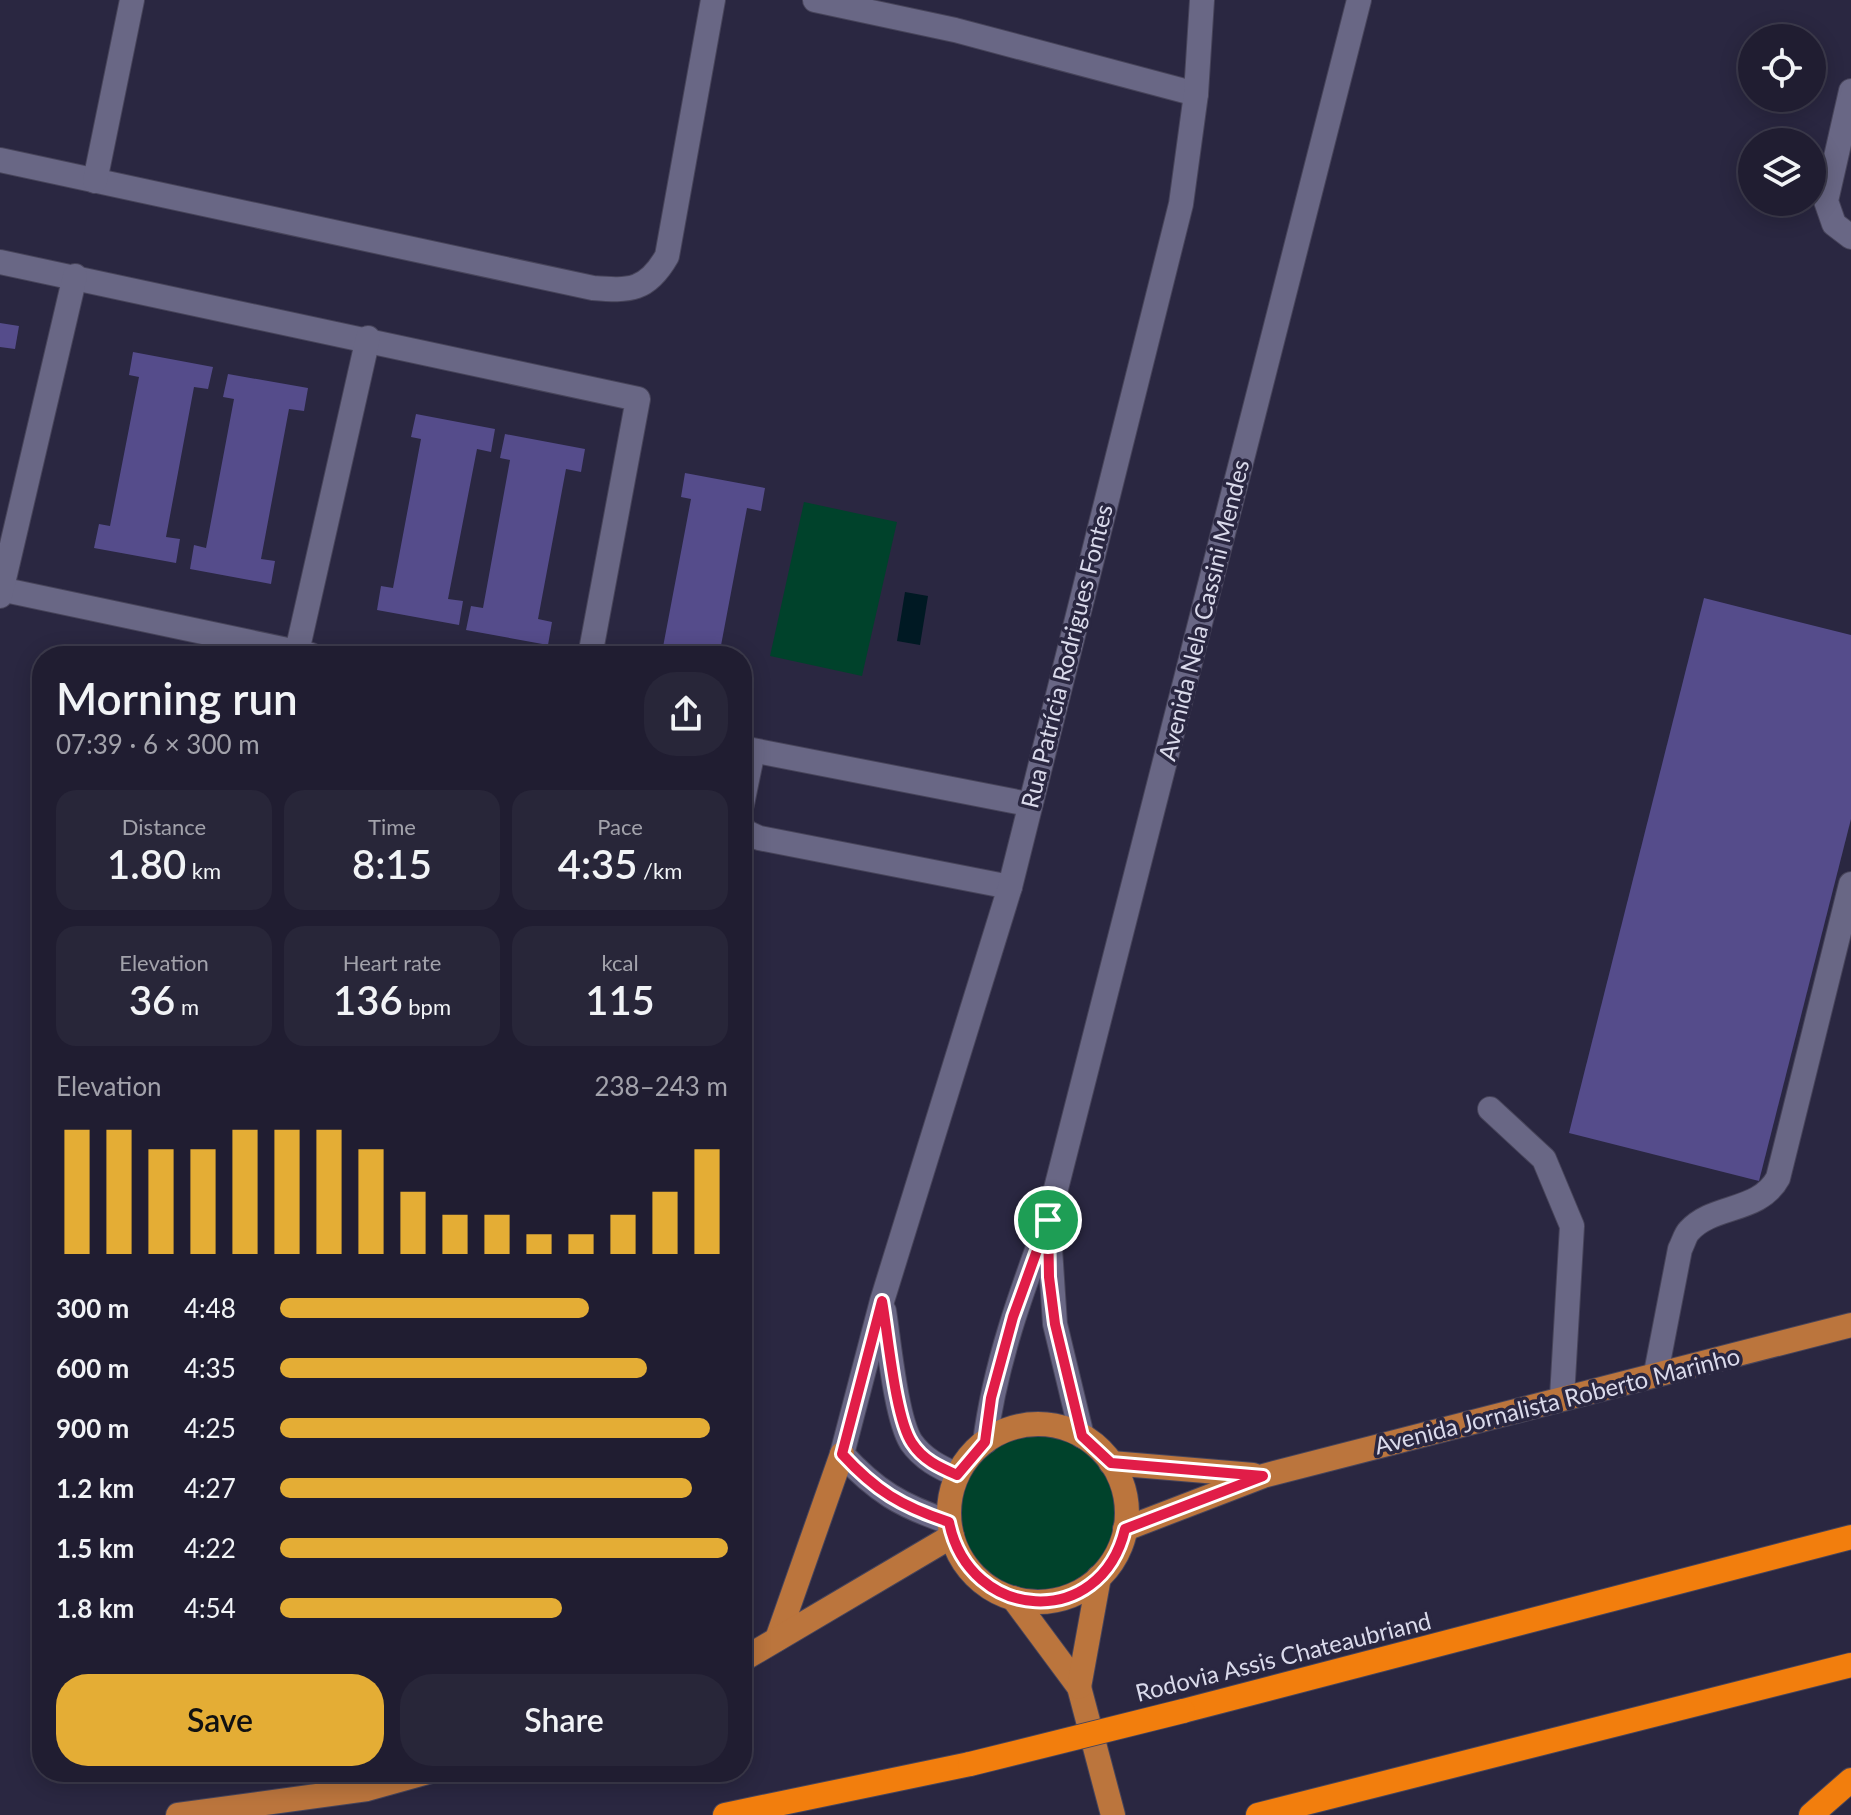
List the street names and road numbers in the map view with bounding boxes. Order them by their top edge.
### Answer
street label: Avenida Nela Cassini Mendes [1152,456,1254,764]
street label: Rua Patrícia Rodrigues Fontes [1014,501,1118,811]
street label: Avenida Jornalista Roberto Marinho [1371,1340,1743,1460]
street label: Rodovia Assis Chateaubriand [1132,1605,1434,1707]

